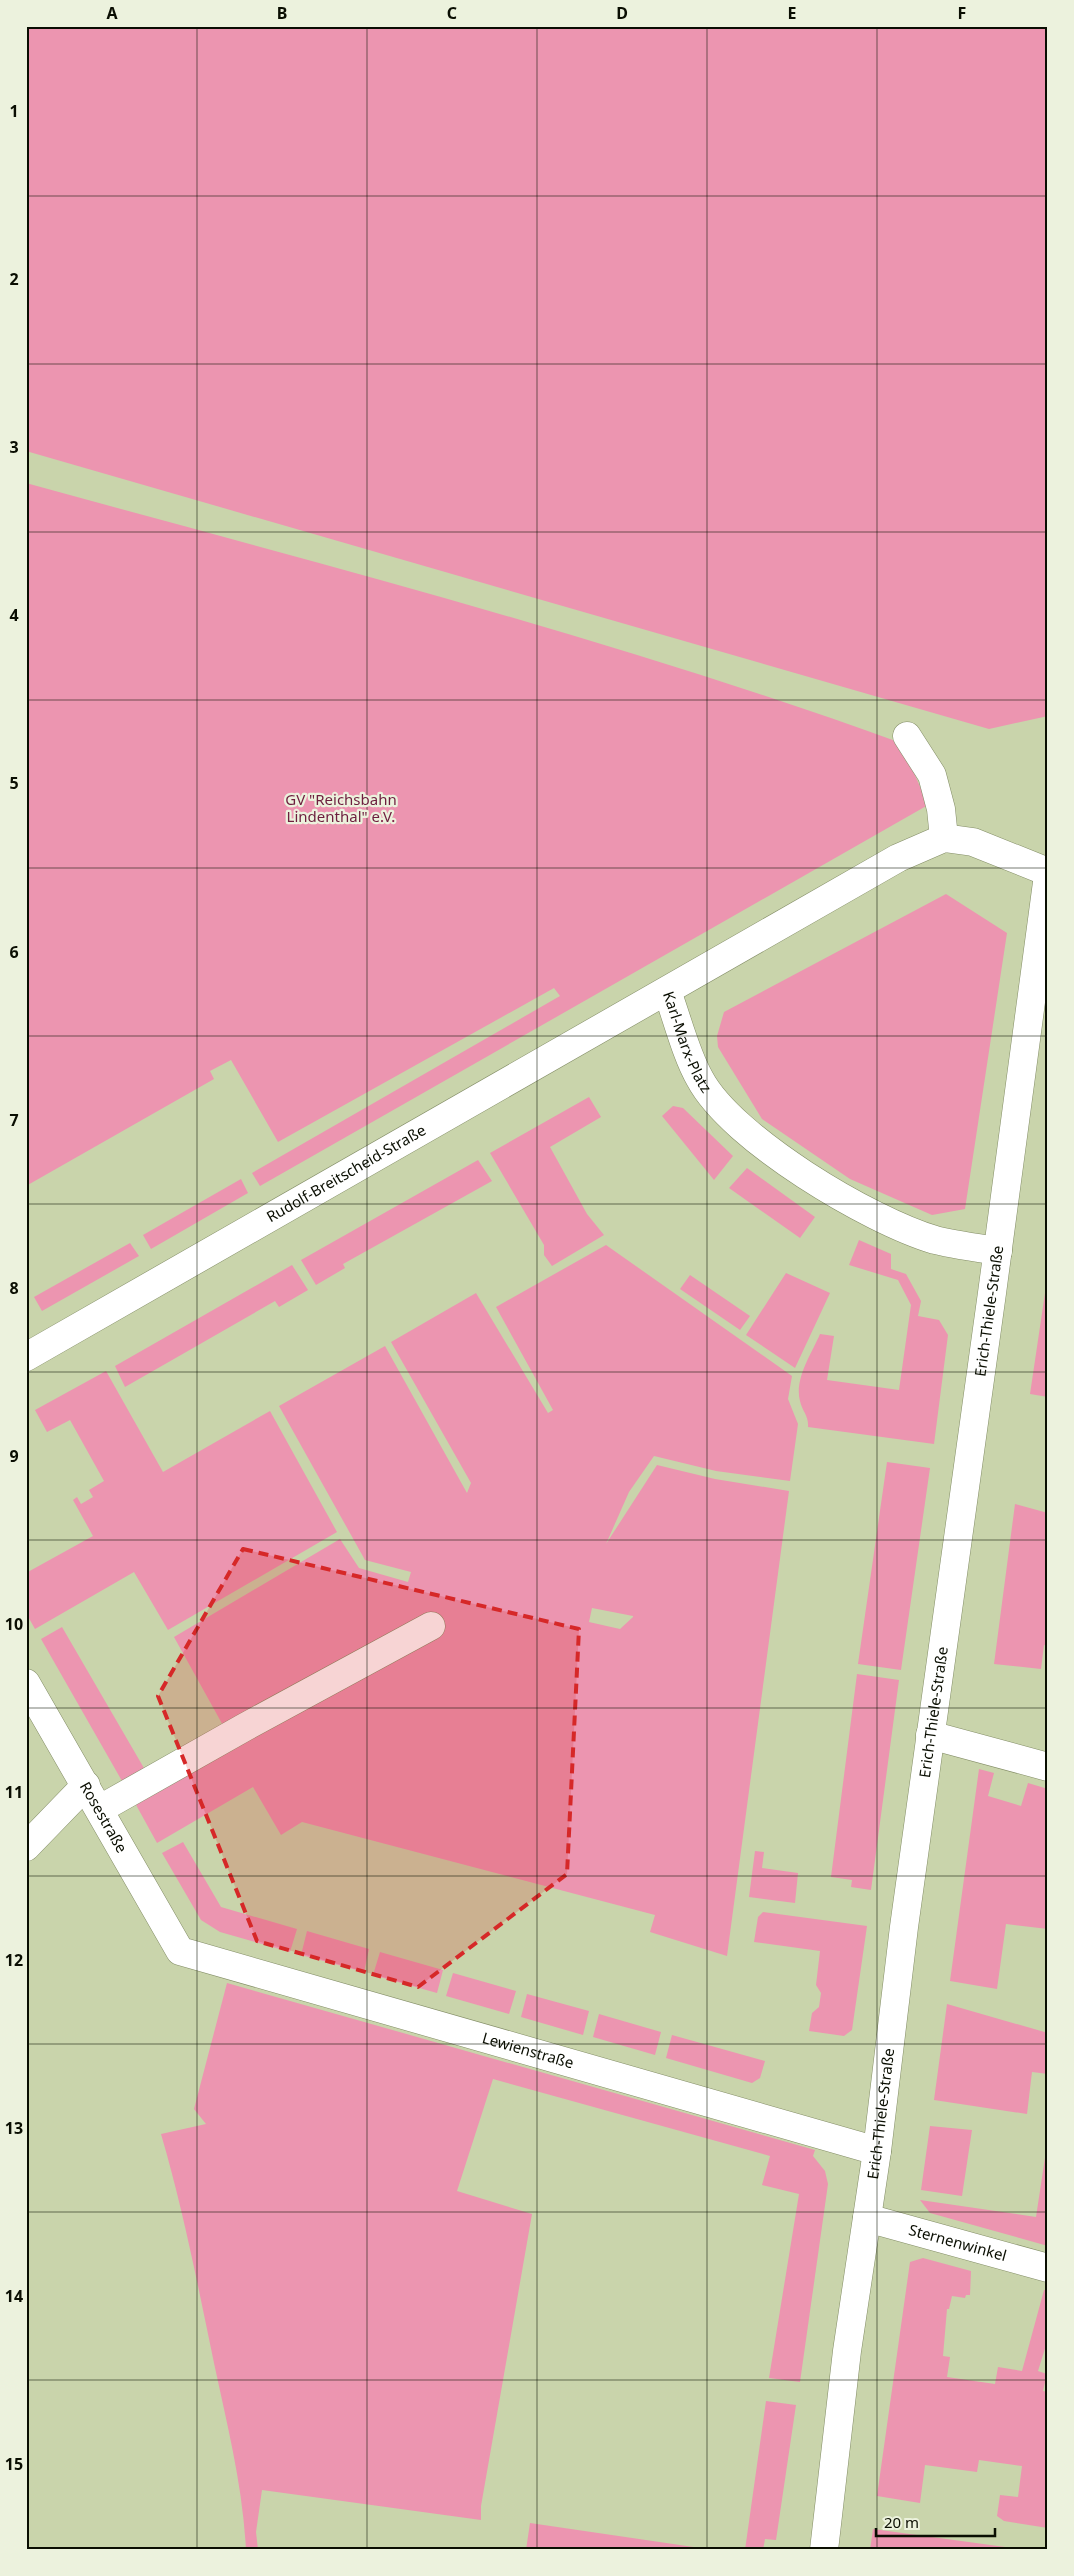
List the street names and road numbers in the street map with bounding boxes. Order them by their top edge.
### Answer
street label: Karl-Marx-Platz [659,988,717,1096]
street label: Rudolf-Breitscheid-Straße [263,1119,429,1226]
street label: Erich-Thiele-Straße [970,1244,1007,1378]
street label: Erich-Thiele-Straße [914,1645,952,1779]
street label: Rosestraße [76,1778,132,1856]
street label: Lewienstraße [480,2027,576,2072]
street label: Erich-Thiele-Straße [862,2047,898,2181]
street label: Sternenwinkel [907,2219,1009,2265]

